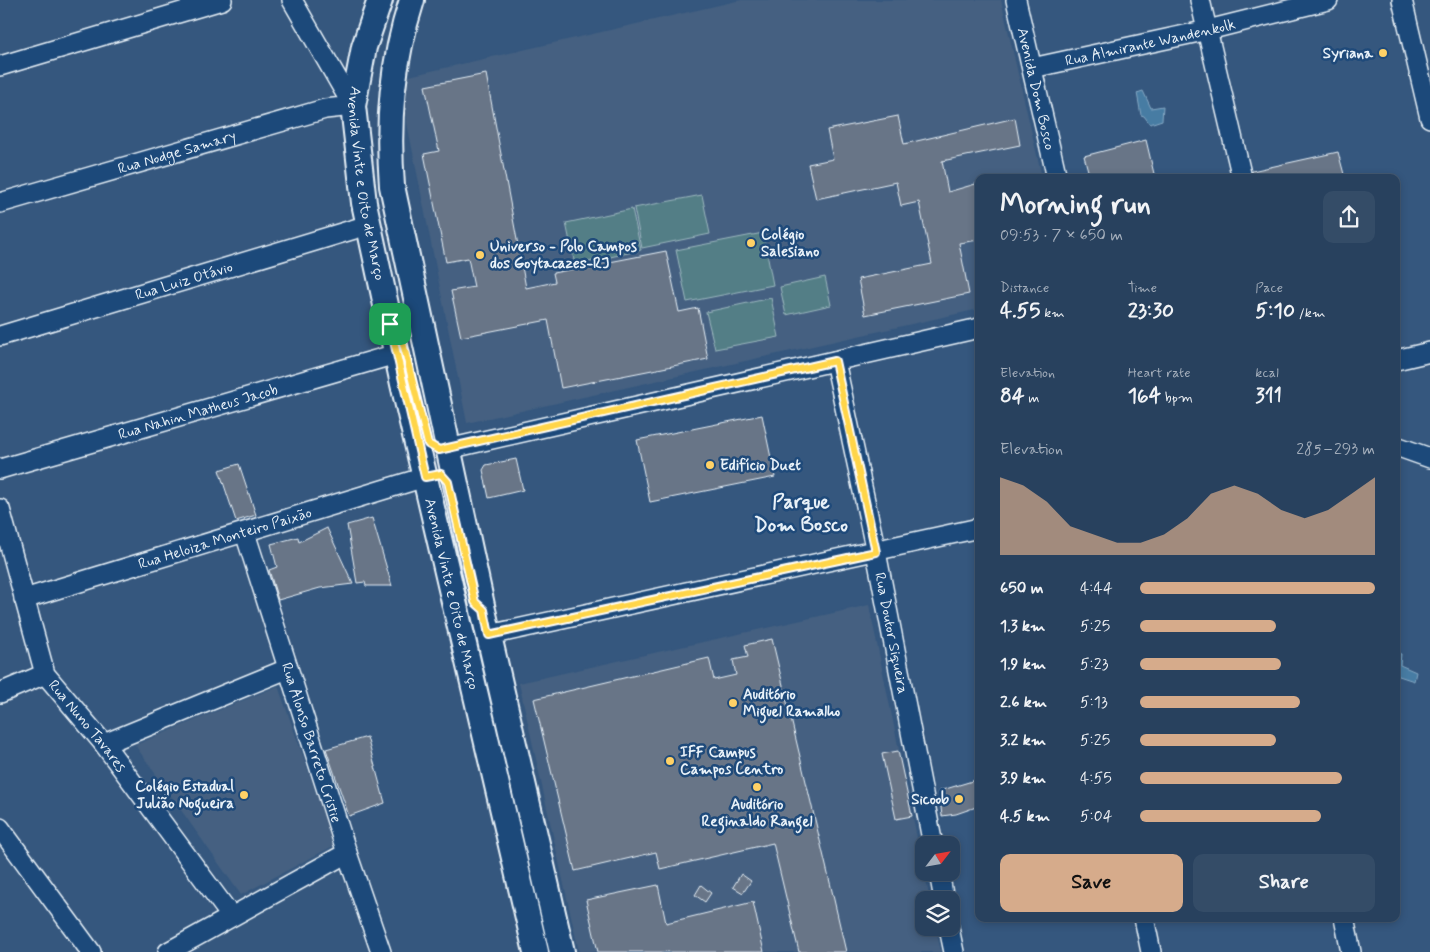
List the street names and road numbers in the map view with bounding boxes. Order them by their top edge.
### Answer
street label: Rua Almirante Wandenkolk [1063,14,1238,72]
street label: Avenida Dom Bosco [1012,26,1059,152]
street label: Avenida Vinte e Oito de Março [342,85,389,282]
street label: Rua Nodge Samary [116,126,238,179]
street label: Rua Luiz Otávio [133,257,235,306]
street label: Rua Nahin Matheus Jacob [116,380,280,445]
street label: Avenida Vinte e Oito de Março [419,496,483,692]
street label: Rua Heloiza Monteiro Paixão [136,503,315,575]
street label: Rua Doutor Siqueira [869,571,912,696]
street label: Rua Alonso Barreto Cristie [276,660,346,826]
street label: Rua Nuno Tavares [43,676,130,777]

